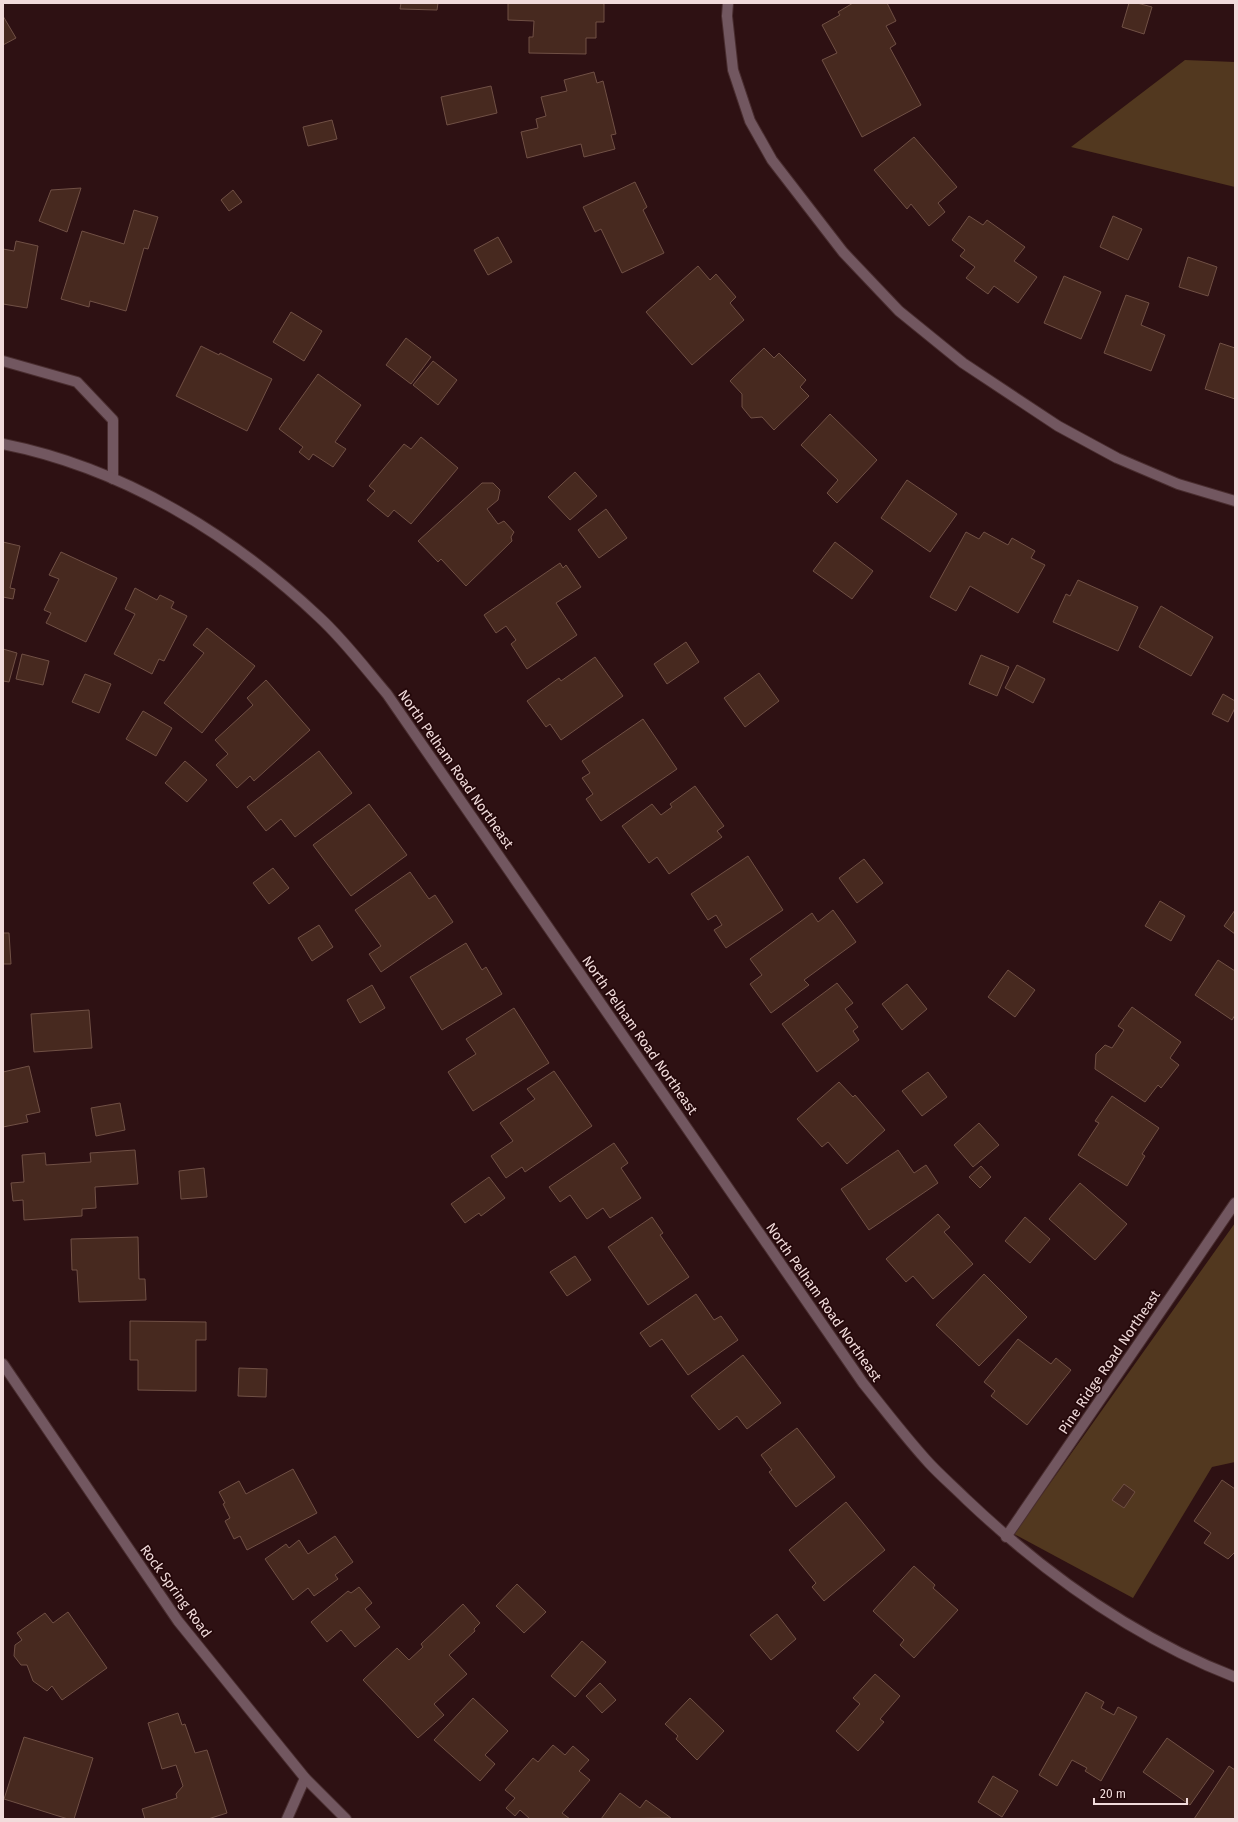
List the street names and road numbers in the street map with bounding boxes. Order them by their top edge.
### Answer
street label: North Pelham Road Northeast [394,687,518,853]
street label: North Pelham Road Northeast [578,953,702,1119]
street label: North Pelham Road Northeast [762,1220,886,1386]
street label: Pine Ridge Road Northeast [1055,1286,1164,1437]
street label: Rock Spring Road [136,1541,215,1641]

